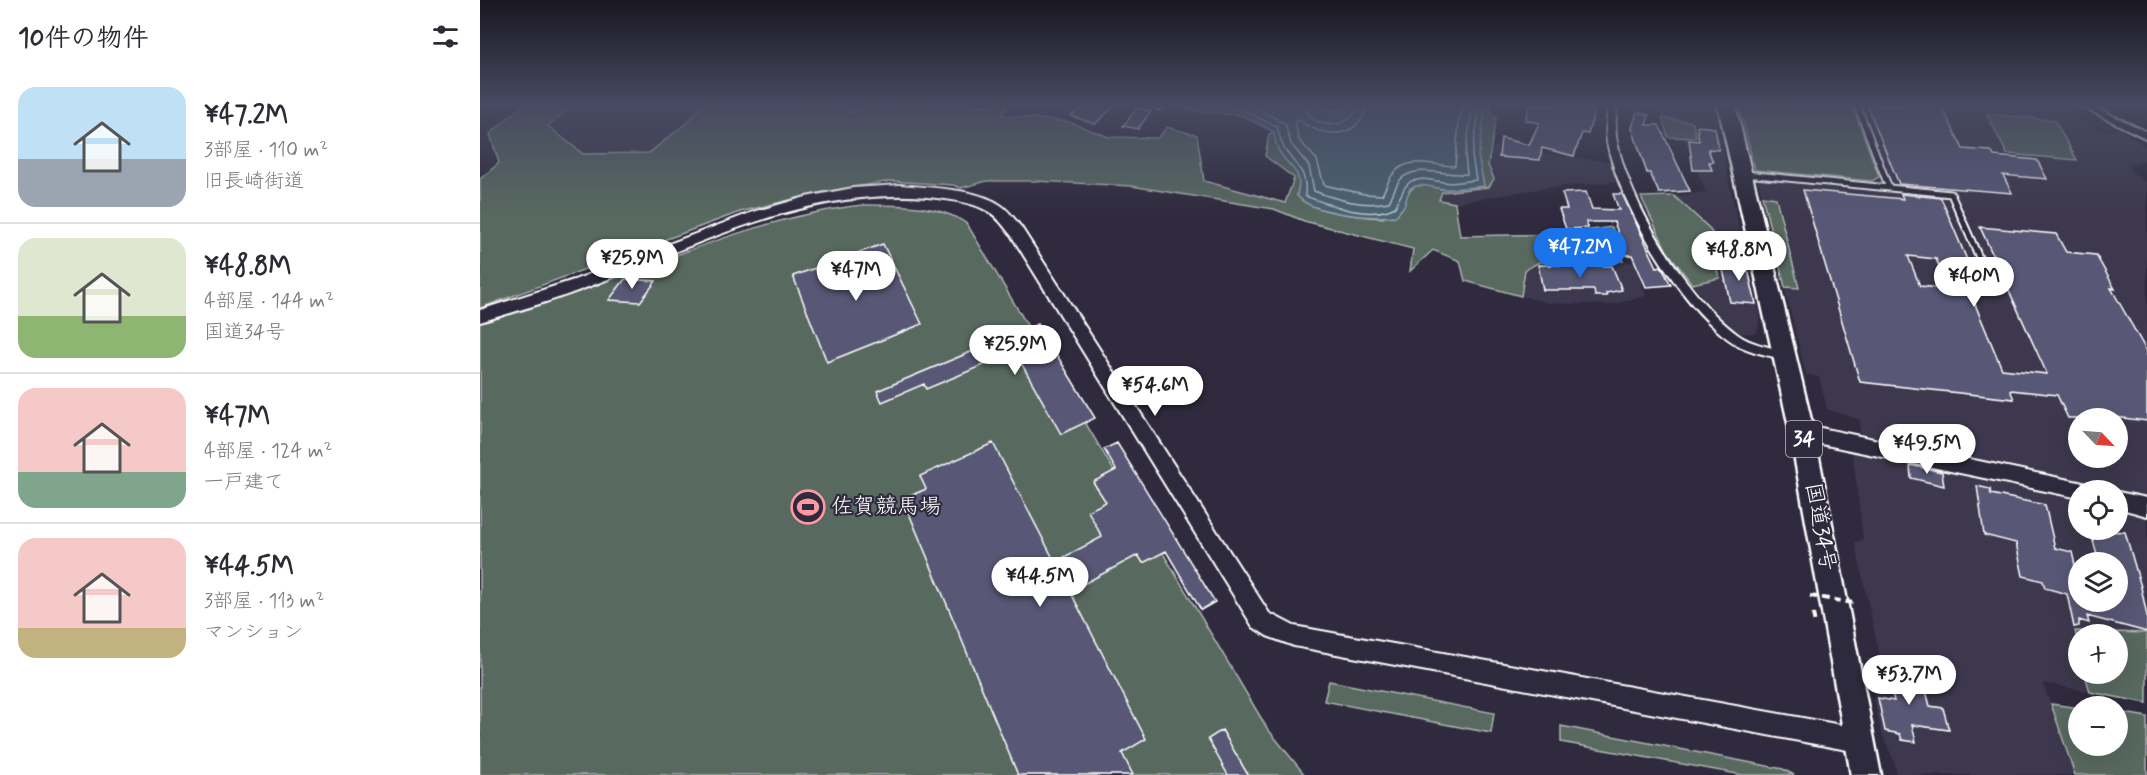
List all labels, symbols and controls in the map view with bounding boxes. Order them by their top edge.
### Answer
icon: filters [429,20,462,53]
text: 10件の物件 [18,22,149,56]
text: ¥47.2M [204,99,288,133]
icon: home [66,111,138,183]
text: 3部屋 · 110 m² [204,137,328,164]
text: 旧長崎街道 [204,168,304,195]
pin: ¥47.2M [1531,228,1629,279]
pin: ¥48.8M [1690,231,1788,282]
text: ¥47.2M [1548,234,1612,261]
text: ¥48.8M [1705,237,1773,264]
pin: ¥25.9M [583,239,681,290]
text: ¥25.9M [600,245,664,272]
text: ¥48.8M [204,250,291,284]
pin: ¥47M [820,251,892,302]
text: ¥47M [831,257,881,284]
pin: ¥40M [1938,257,2010,308]
icon: home [66,262,138,334]
text: ¥40M [1948,263,2000,290]
text: 4部屋 · 144 m² [204,288,334,315]
text: 国道34号 [204,319,285,346]
pin: ¥25.9M [966,325,1064,376]
text: ¥25.9M [983,331,1047,358]
pin: ¥54.6M [1106,366,1204,417]
text: ¥54.6M [1121,372,1189,399]
text: ¥47M [204,400,270,434]
north arrow [2068,408,2128,468]
map controls [2068,408,2128,756]
icon: home [66,412,138,484]
road number: 34 [1786,421,1822,457]
pin: ¥49.5M [1878,424,1976,475]
text: ¥49.5M [1893,430,1961,457]
text: 4部屋 · 124 m² [204,438,332,465]
text: 一戸建て [204,469,284,496]
button: locate [2068,480,2128,540]
street label: 国道34号 [1798,481,1842,573]
sports icon: 佐賀競馬場 [790,489,826,525]
place label: 佐賀競馬場 [831,493,941,521]
text: ¥44.5M [204,550,294,584]
button: layers [2068,552,2128,612]
pin: ¥44.5M [991,557,1089,608]
icon: home [66,562,138,634]
text: ¥44.5M [1005,563,1075,590]
text: 3部屋 · 113 m² [204,588,324,615]
text: マンション [204,619,303,646]
button: + [2068,624,2128,684]
pin: ¥53.7M [1860,655,1958,706]
text: ¥53.7M [1876,661,1942,688]
button: − [2068,696,2128,756]

